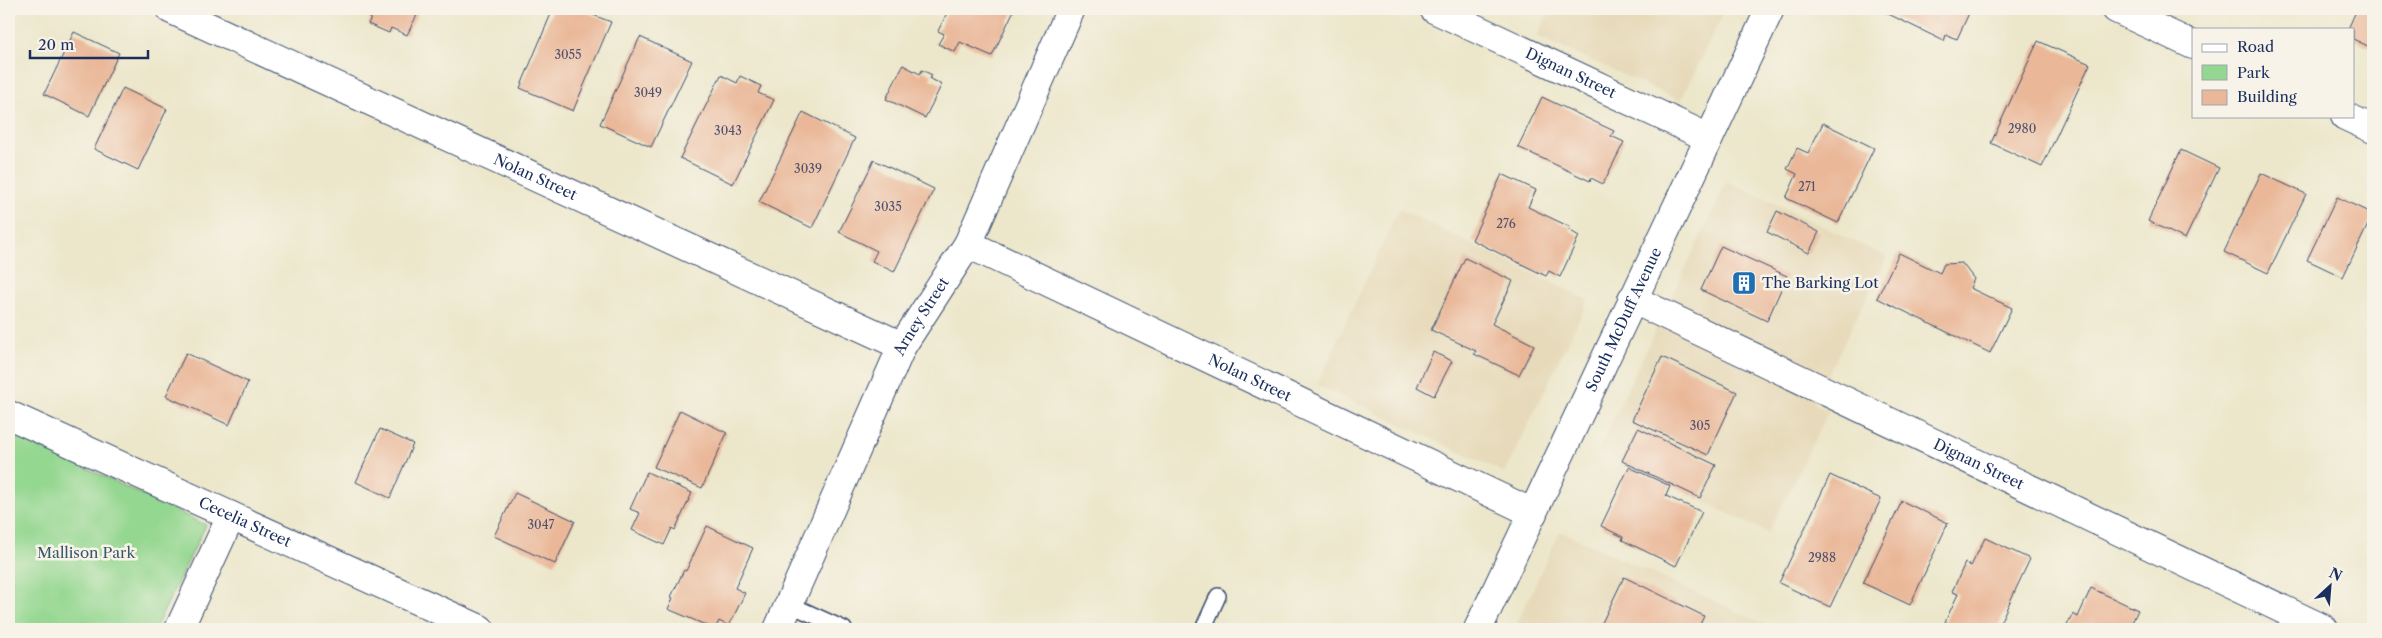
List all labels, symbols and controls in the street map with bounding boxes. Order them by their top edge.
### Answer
scale bar [30,28,148,60]
legend [2192,28,2354,118]
text: 20 m [38,35,74,54]
text: Road [2237,37,2274,56]
street label: Dignan Street [1523,43,1620,102]
house number: 3055 [554,47,582,62]
text: Park [2237,63,2271,82]
house number: 3049 [634,85,662,100]
text: Building [2237,87,2297,106]
house number: 2980 [2008,121,2036,136]
house number: 3043 [714,123,742,138]
street label: Nolan Street [491,149,581,204]
house number: 3039 [794,161,822,176]
house number: 271 [1798,179,1816,194]
house number: 3035 [874,199,902,214]
house number: 276 [1496,216,1516,231]
street label: South McDuff Avenue [1581,244,1665,395]
building icon: The Barking Lot [1731,270,1757,296]
street label: Arney Street [889,273,953,359]
place label: The Barking Lot [1762,273,1879,292]
street label: Nolan Street [1205,350,1295,406]
house number: 305 [1690,418,1710,433]
street label: Dignan Street [1931,434,2028,494]
street label: Cecelia Street [196,492,295,551]
house number: 3047 [527,517,555,532]
park label: Mallison Park [37,543,136,562]
house number: 2988 [1808,550,1836,565]
north arrow [2304,560,2354,610]
text: N [2326,564,2345,585]

